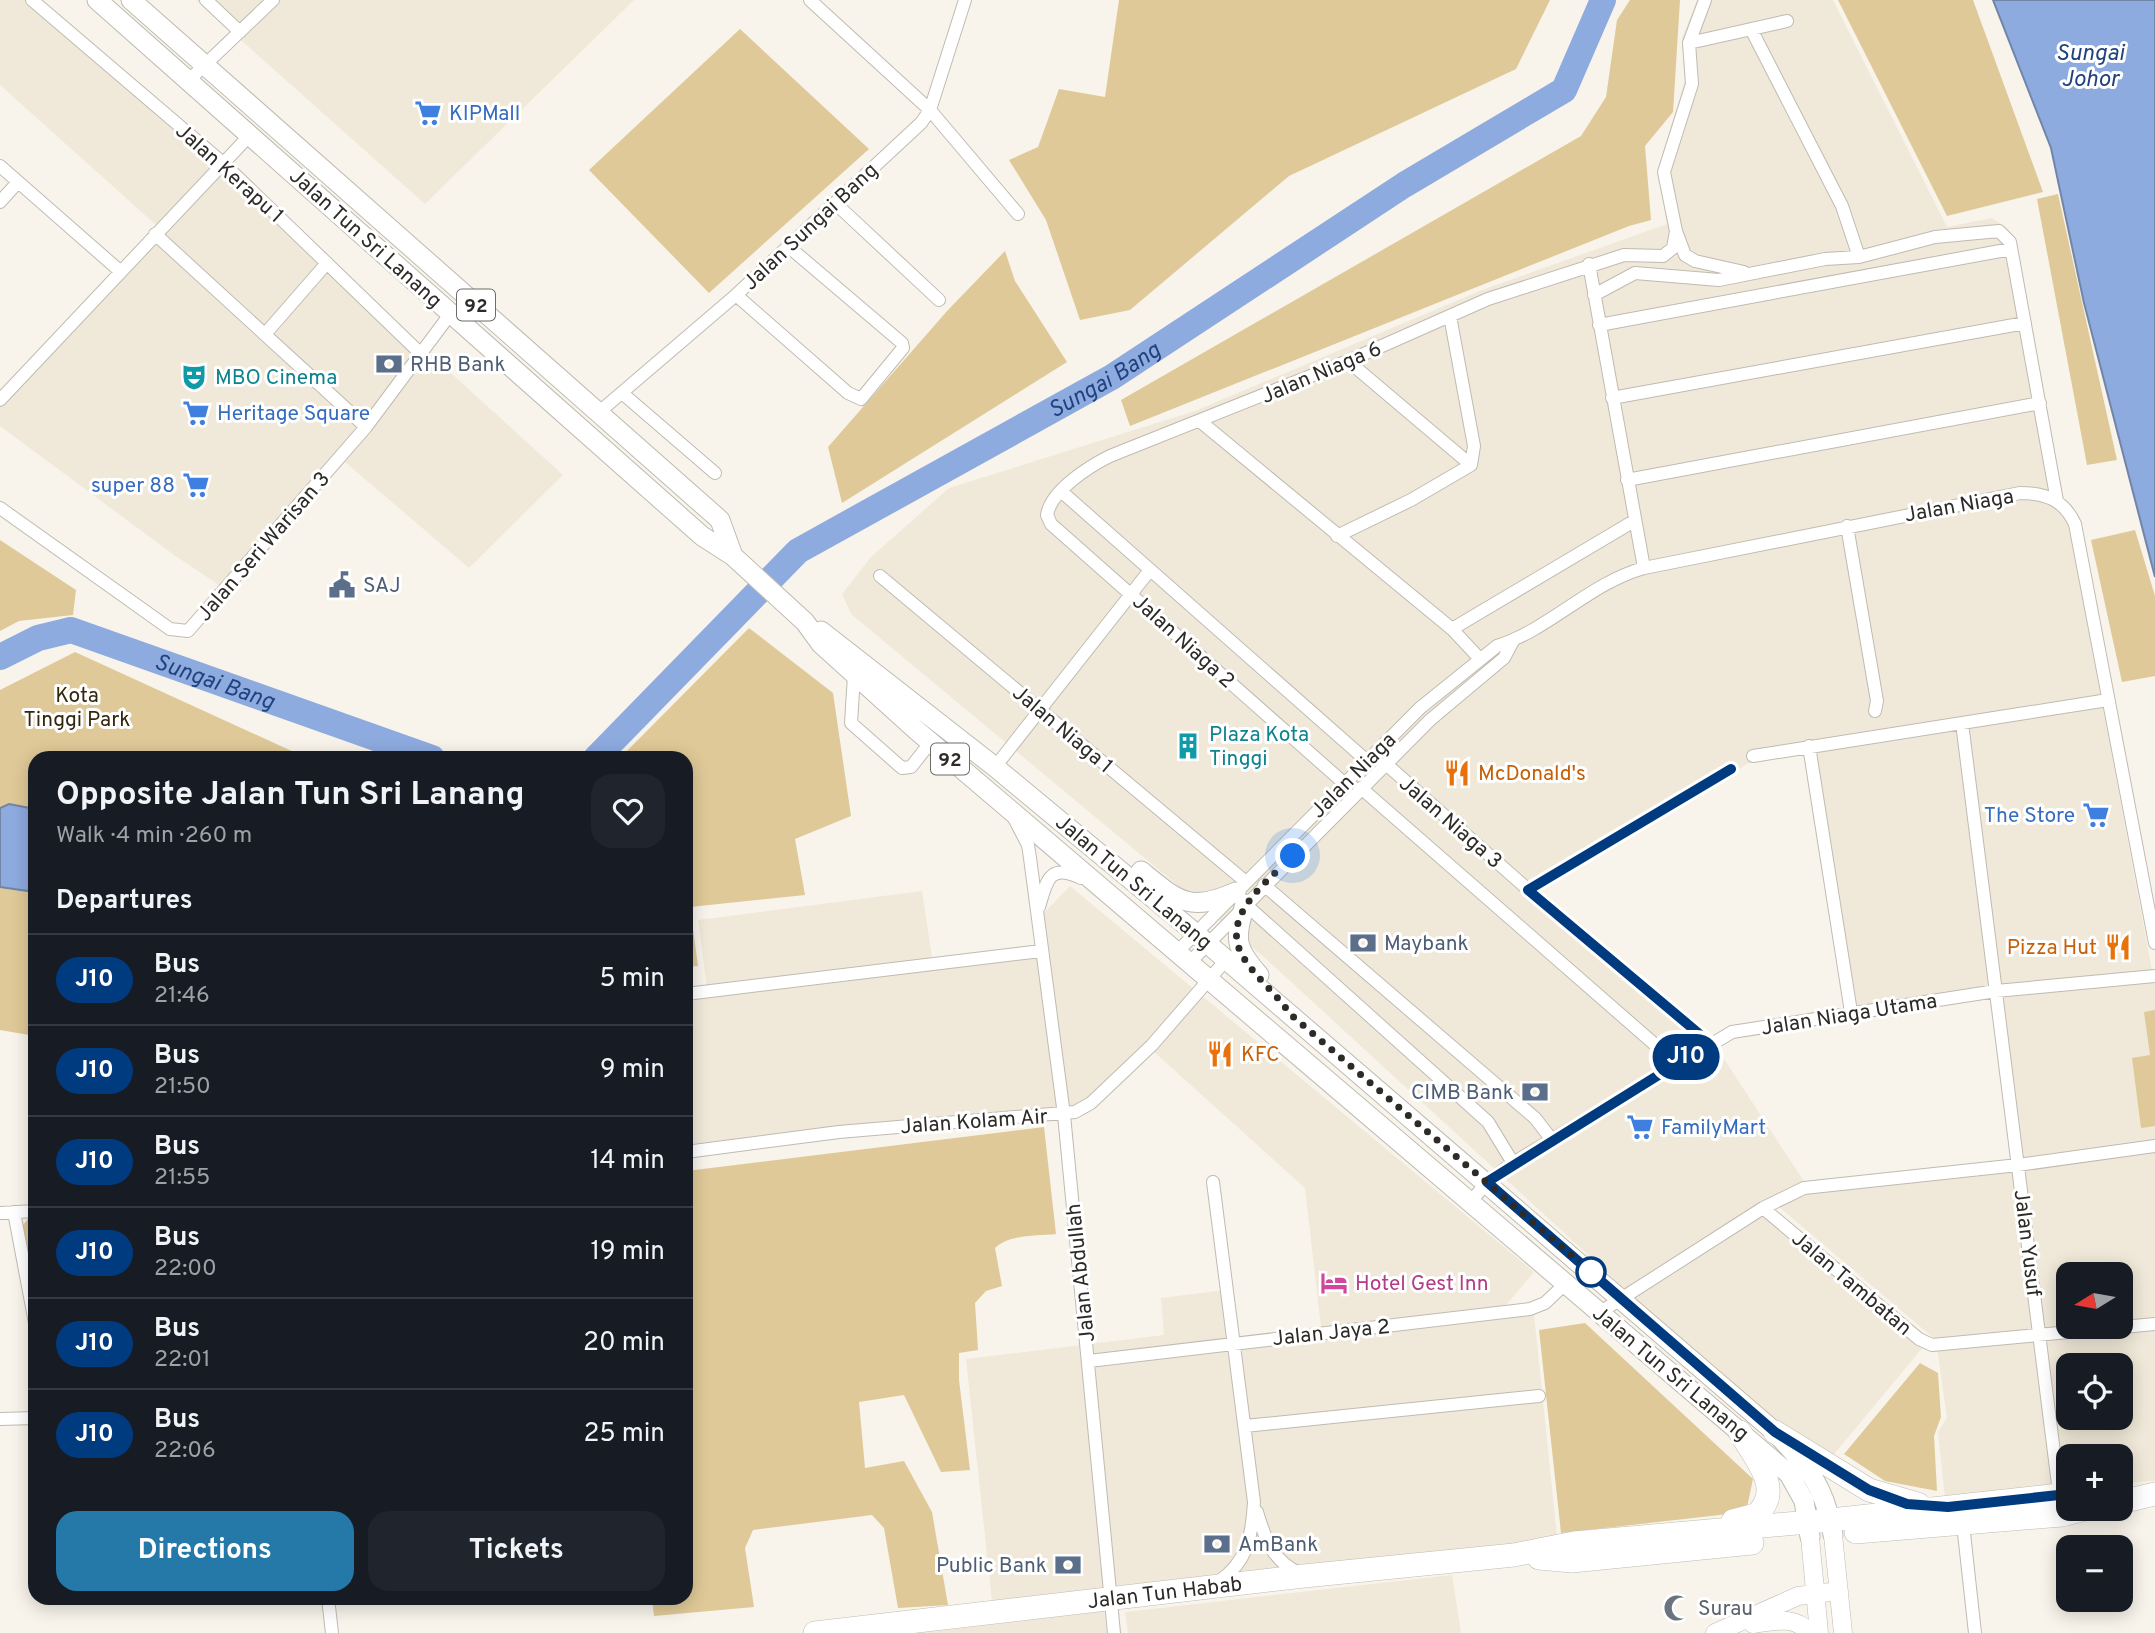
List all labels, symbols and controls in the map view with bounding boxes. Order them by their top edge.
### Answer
water label: Sungai Johor [2056,40,2126,95]
supermarket icon: KIPMall [413,98,443,128]
place label: KIPMall [449,101,520,128]
street label: Jalan Kerapu 1 [169,118,289,230]
street label: Jalan Sungai Bang [738,157,884,297]
street label: Jalan Tun Sri Lanang [283,163,447,315]
road number: 92 [457,290,495,320]
street label: Jalan Niaga 6 [1257,336,1386,411]
water label: Sungai Bang [1044,337,1167,426]
bank icon: RHB Bank [374,349,404,379]
place label: RHB Bank [410,352,506,379]
theatre icon: MBO Cinema [179,362,209,392]
place label: MBO Cinema [215,365,337,392]
supermarket icon: Heritage Square [181,398,211,428]
place label: Heritage Square [217,401,370,428]
street label: Jalan Seri Warisan 3 [192,466,337,628]
supermarket icon: super 88 [181,470,211,500]
place label: super 88 [91,473,175,500]
street label: Jalan Niaga [1902,484,2016,529]
public building icon: SAJ [327,570,357,600]
place label: SAJ [363,573,401,600]
street label: Jalan Niaga 2 [1126,589,1240,695]
water label: Sungai Bang [150,649,278,718]
street label: Jalan Niaga 1 [1006,680,1118,780]
park label: Kota Tinggi Park [24,683,130,734]
place label: Plaza Kota Tinggi [1209,722,1309,773]
street label: Jalan Niaga [1305,727,1403,825]
building icon: Plaza Kota Tinggi [1173,731,1203,761]
road number: 92 [931,744,969,774]
restaurant icon: McDonald's [1442,758,1472,788]
place label: McDonald's [1478,761,1586,788]
street label: Jalan Niaga 3 [1393,771,1507,875]
button: heart [591,774,665,848]
text: Opposite Jalan Tun Sri Lanang [56,775,525,817]
supermarket icon: The Store [2081,800,2111,830]
place label: The Store [1984,803,2075,830]
street label: Jalan Tun Sri Lanang [1049,810,1217,957]
text: Walk · 4 min · 260 m [56,822,252,851]
your location [1275,838,1310,873]
text: Departures [56,885,193,918]
bank icon: Maybank [1348,928,1378,958]
place label: Maybank [1384,931,1469,958]
restaurant icon: Pizza Hut [2103,932,2133,962]
place label: Pizza Hut [2007,935,2097,962]
text: Bus [154,949,200,982]
text: 5 min [599,963,665,996]
text: J10 [75,965,114,995]
text: 21:46 [154,982,210,1011]
street label: Jalan Niaga Utama [1759,988,1939,1043]
line badge: J10 [1646,1034,1726,1080]
restaurant icon: KFC [1205,1039,1235,1069]
text: Bus [154,1040,200,1073]
place label: KFC [1241,1042,1280,1069]
text: J10 [1667,1042,1705,1072]
text: 9 min [600,1054,665,1087]
text: J10 [75,1056,114,1086]
text: 21:50 [154,1073,211,1102]
bank icon: CIMB Bank [1520,1077,1550,1107]
place label: CIMB Bank [1411,1080,1514,1107]
street label: Jalan Kolam Air [900,1104,1049,1141]
supermarket icon: FamilyMart [1625,1112,1655,1142]
place label: FamilyMart [1661,1115,1766,1142]
text: Bus [154,1131,200,1164]
text: 14 min [590,1145,665,1178]
text: J10 [75,1147,114,1177]
text: 21:55 [154,1164,210,1193]
street label: Jalan Yusuf [2007,1188,2046,1298]
street label: Jalan Abdullah [1061,1202,1102,1343]
text: Bus [154,1222,200,1255]
street label: Jalan Tambatan [1785,1226,1917,1342]
text: 19 min [590,1236,665,1269]
text: J10 [75,1238,114,1268]
text: 22:00 [154,1255,217,1284]
unlabelled marker [1576,1257,1606,1287]
north arrow [2056,1262,2133,1339]
map controls [2056,1262,2133,1612]
hotel icon: Hotel Gest Inn [1319,1268,1349,1298]
place label: Hotel Gest Inn [1355,1271,1489,1298]
street label: Jalan Tun Sri Lanang [1586,1301,1754,1448]
text: Bus [154,1313,200,1346]
street label: Jalan Jaya 2 [1271,1314,1391,1353]
text: 20 min [583,1327,665,1360]
text: J10 [75,1329,114,1359]
text: 22:01 [154,1346,211,1375]
button: locate [2056,1353,2133,1430]
text: Bus [154,1404,200,1437]
text: 25 min [584,1418,665,1451]
text: J10 [75,1420,114,1450]
text: 22:06 [154,1437,216,1466]
button: + [2056,1444,2133,1521]
button: Directions [56,1511,354,1591]
button: Tickets [368,1511,665,1591]
bank icon: AmBank [1202,1529,1232,1559]
place label: AmBank [1238,1532,1318,1559]
button: − [2056,1535,2133,1612]
bank icon: Public Bank [1053,1550,1083,1580]
place label: Public Bank [936,1553,1047,1580]
street label: Jalan Tun Habab [1086,1571,1244,1616]
mosque icon: Surau [1662,1593,1692,1623]
place label: Surau [1698,1596,1753,1623]

